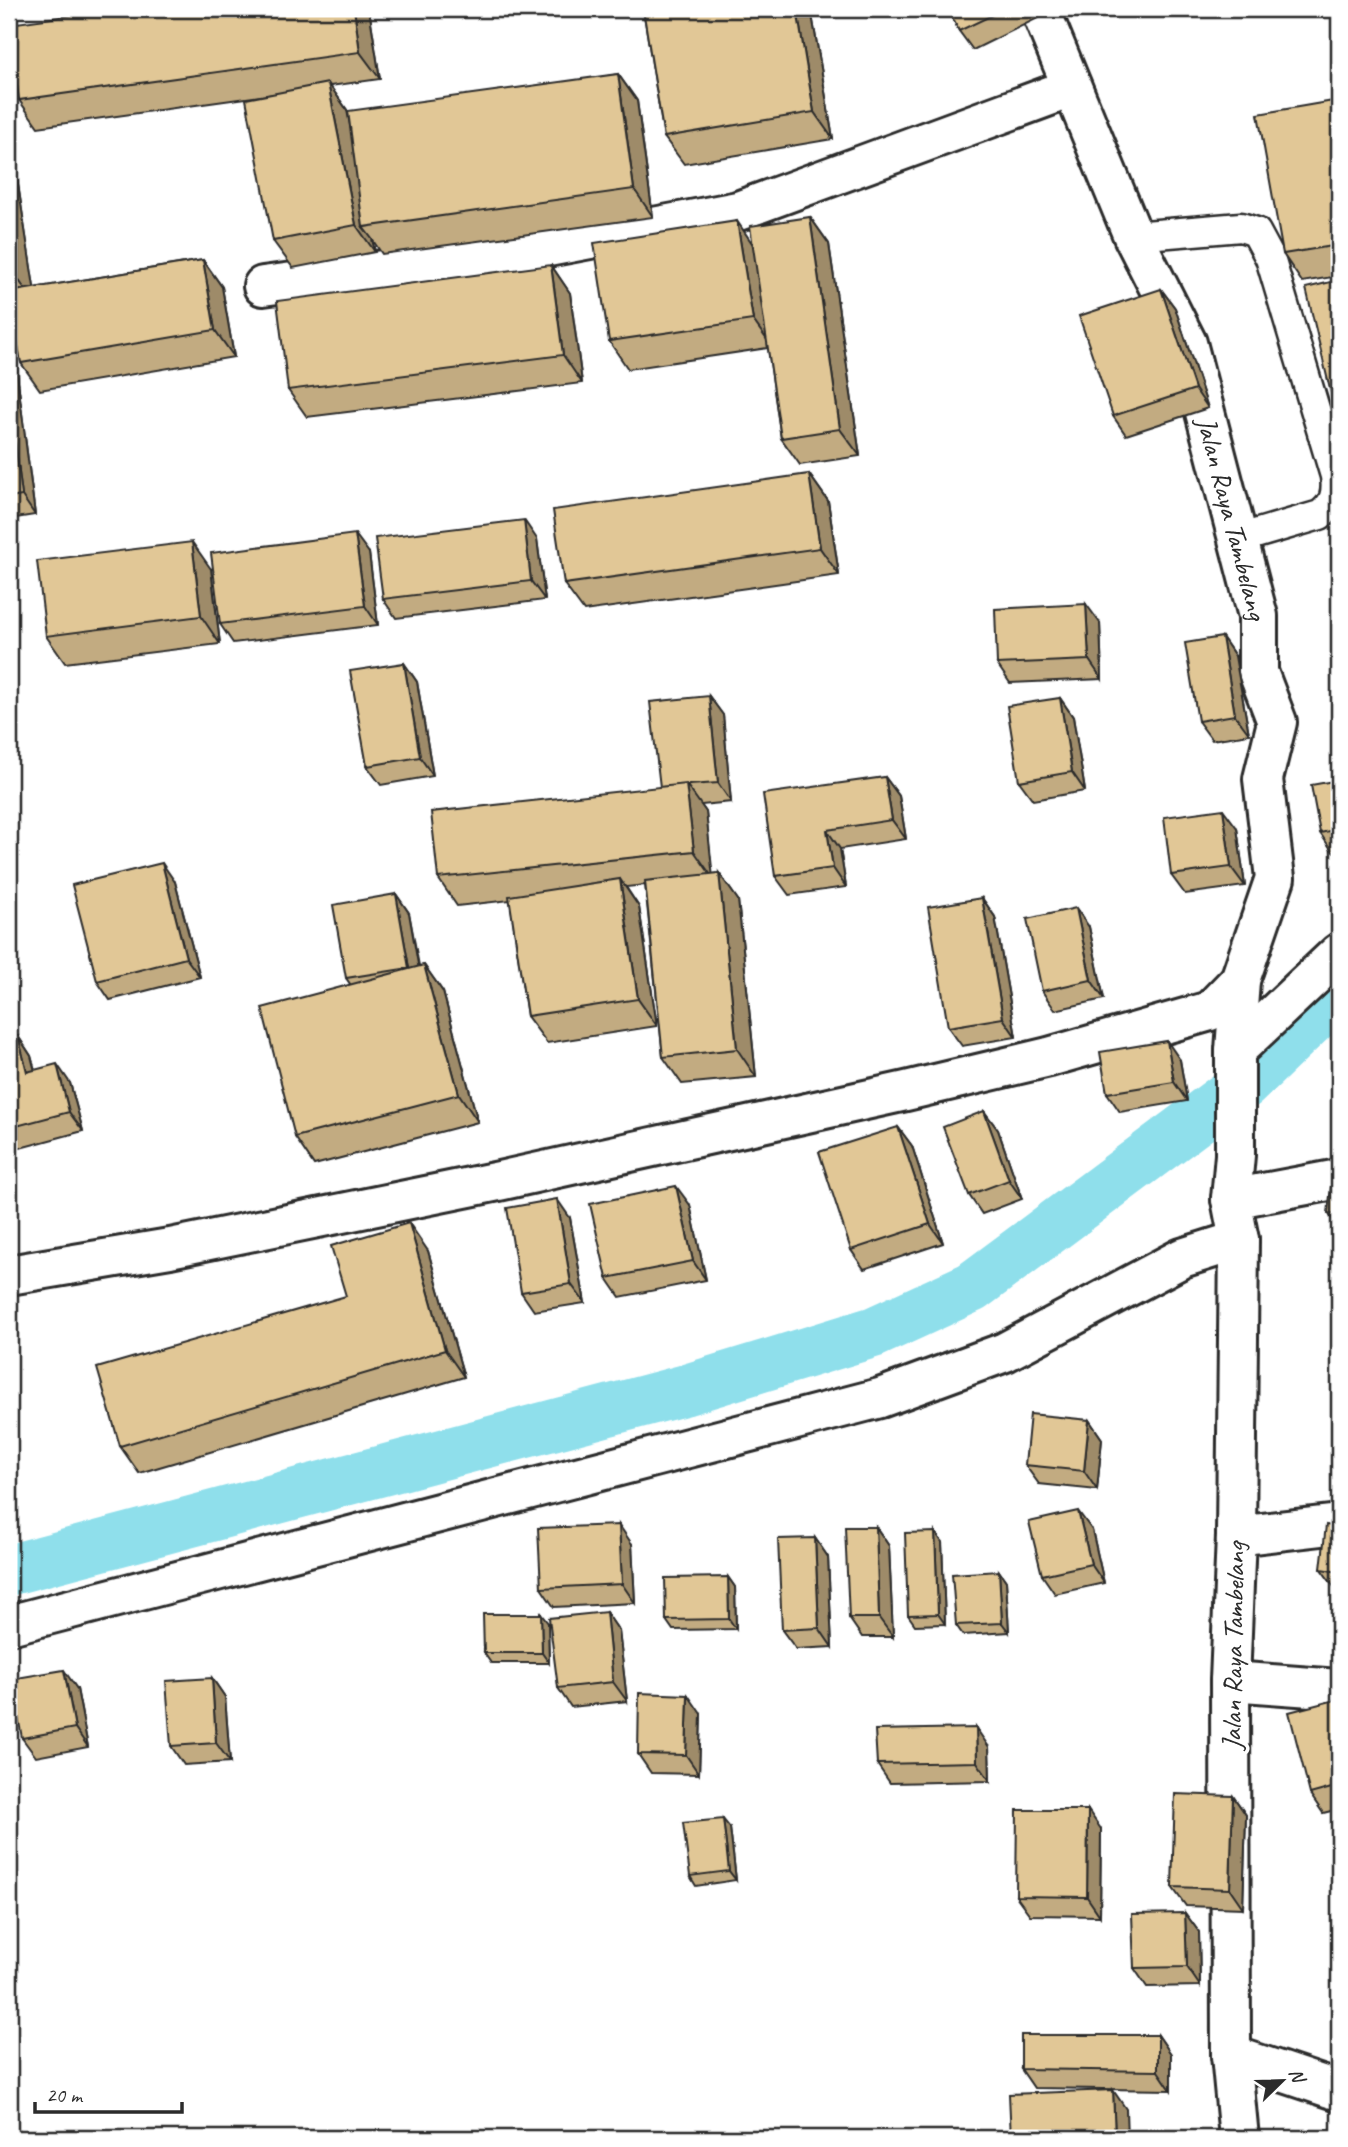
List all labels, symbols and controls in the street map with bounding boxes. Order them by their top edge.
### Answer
street label: Jalan Raya Tambelang [1189,411,1276,625]
street label: Jalan Raya Tambelang [1214,1540,1252,1752]
north arrow [1246,2046,1316,2116]
text: N [1283,2065,1311,2088]
scale bar [35,2070,182,2114]
text: 20 m [46,2082,84,2108]

